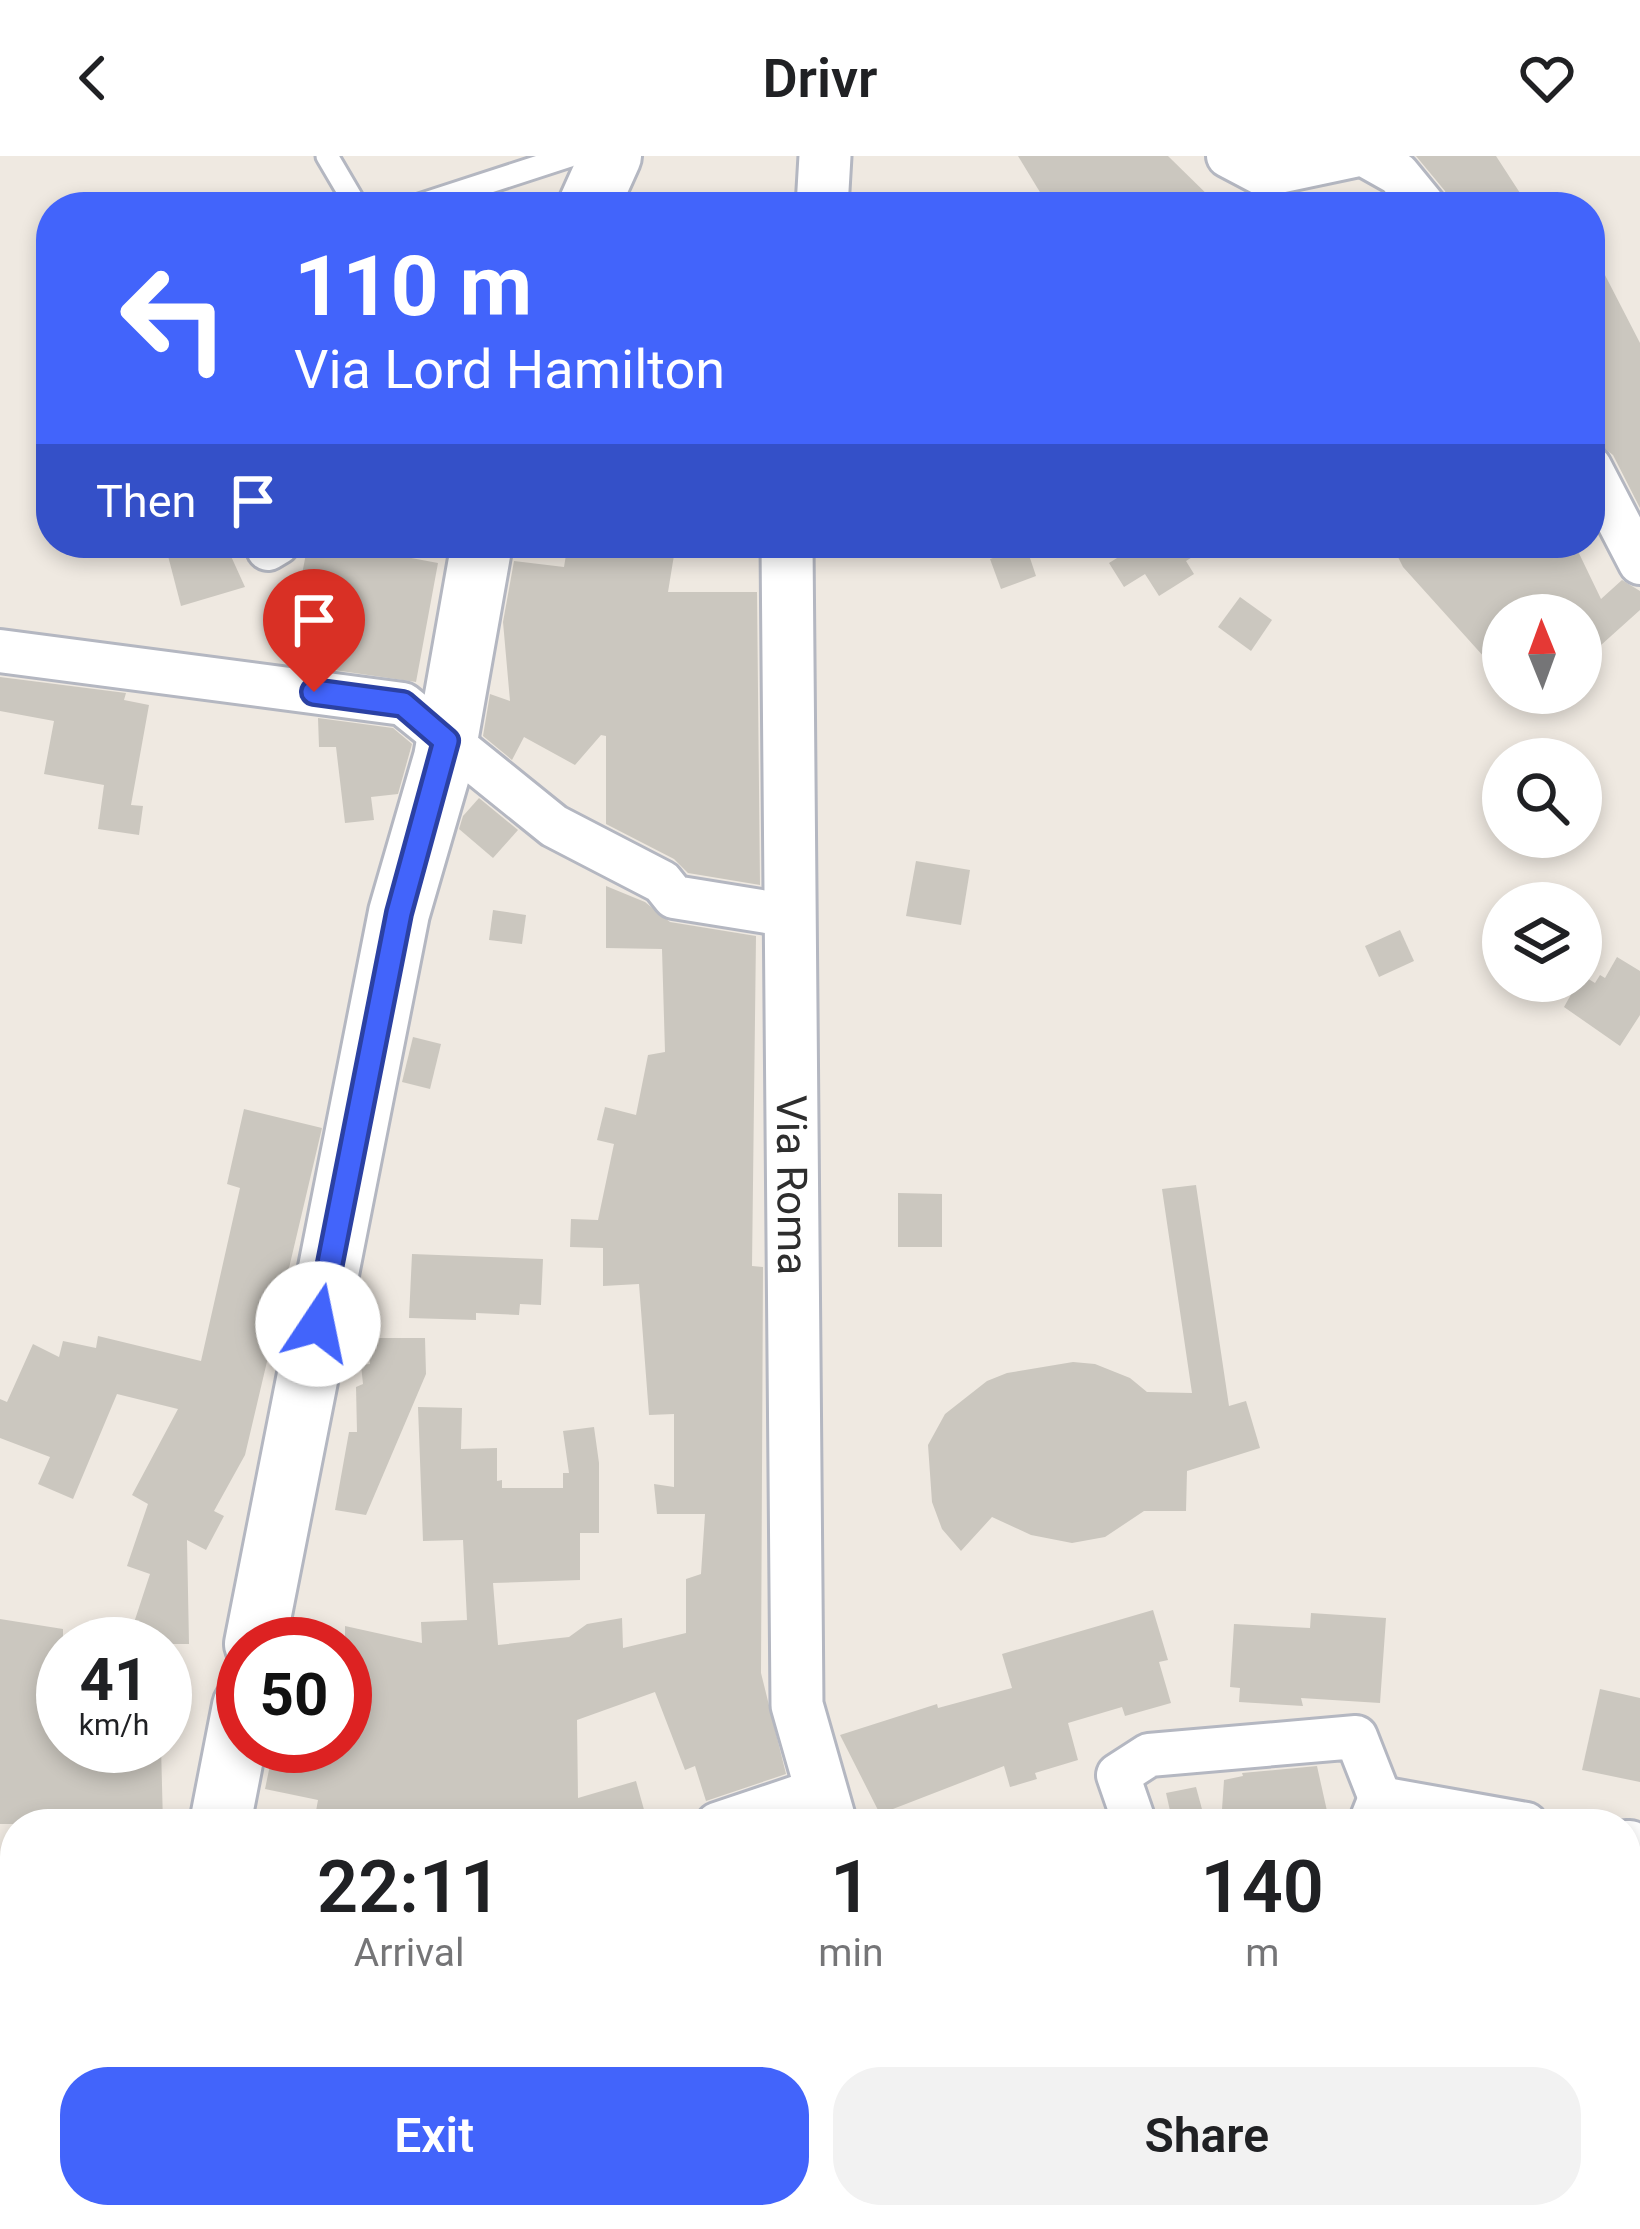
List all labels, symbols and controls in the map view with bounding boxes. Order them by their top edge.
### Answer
icon: back [60,45,126,111]
icon: heart [1514,45,1580,111]
text: Drivr [762,47,878,110]
text: 110 m [294,237,532,336]
icon: left [96,240,252,396]
text: Via Lord Hamilton [294,338,725,401]
icon: arrive [220,468,286,534]
text: Then [96,475,196,528]
pin [263,569,365,692]
icon: arrive [281,587,347,653]
north arrow [1482,594,1602,714]
map controls [1482,594,1602,1002]
button: search [1482,738,1602,858]
button: layers [1482,882,1602,1002]
street label: Via Roma [767,1095,818,1275]
position arrow [255,1261,381,1387]
speed limit sign: 50 [216,1617,372,1773]
text: 41 [80,1644,148,1715]
text: km/h [79,1707,149,1742]
text: 22:11 [317,1845,501,1930]
text: 1 [830,1845,871,1930]
text: 140 [1201,1845,1324,1930]
text: Arrival [354,1930,464,1976]
text: min [818,1930,883,1976]
text: m [1245,1930,1279,1976]
button: Exit [60,2067,809,2205]
button: Share [833,2067,1581,2205]

